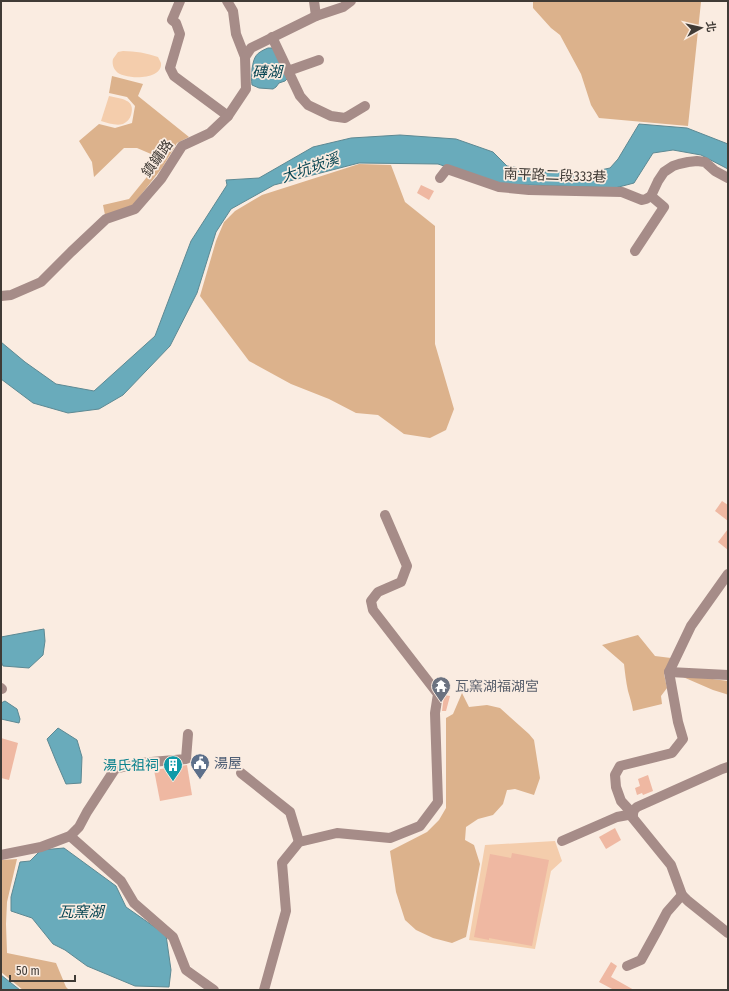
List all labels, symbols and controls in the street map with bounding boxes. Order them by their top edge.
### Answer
north arrow [681,8,721,48]
text: 北 [703,20,718,33]
water label: 磚湖 [252,63,284,81]
street label: 鎮鏞路 [138,136,177,180]
water label: 大坑崁溪 [279,149,343,186]
street label: 南平路二段333巷 [503,165,607,186]
temple icon: 瓦窯湖福湖宮 [430,675,452,703]
place label: 瓦窯湖福湖宮 [455,678,539,695]
public building icon: 湯屋 [189,752,211,780]
building icon: 湯氏祖祠 [162,754,184,782]
place label: 湯屋 [214,755,242,772]
place label: 湯氏祖祠 [103,757,159,774]
water label: 瓦窯湖 [58,903,105,921]
scale bar [10,957,75,983]
text: 50 m [16,964,40,978]

